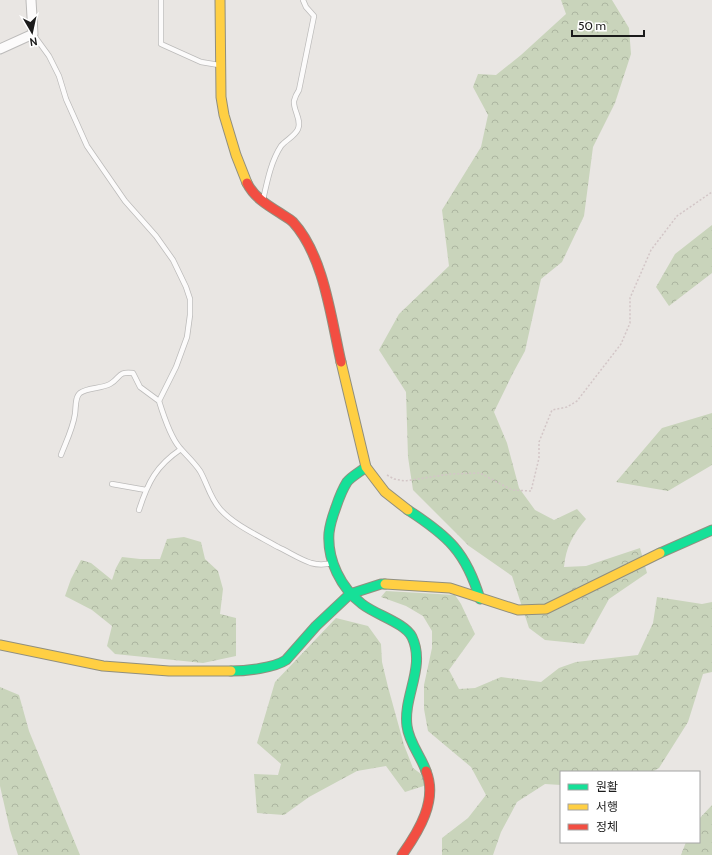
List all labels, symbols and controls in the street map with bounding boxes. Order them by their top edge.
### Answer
north arrow [12,12,52,52]
scale bar [572,12,644,38]
text: 50 m [578,18,606,33]
text: N [29,34,39,49]
legend [560,771,700,843]
text: 원활 [596,779,618,794]
text: 서행 [596,799,618,814]
text: 정체 [596,819,618,834]

